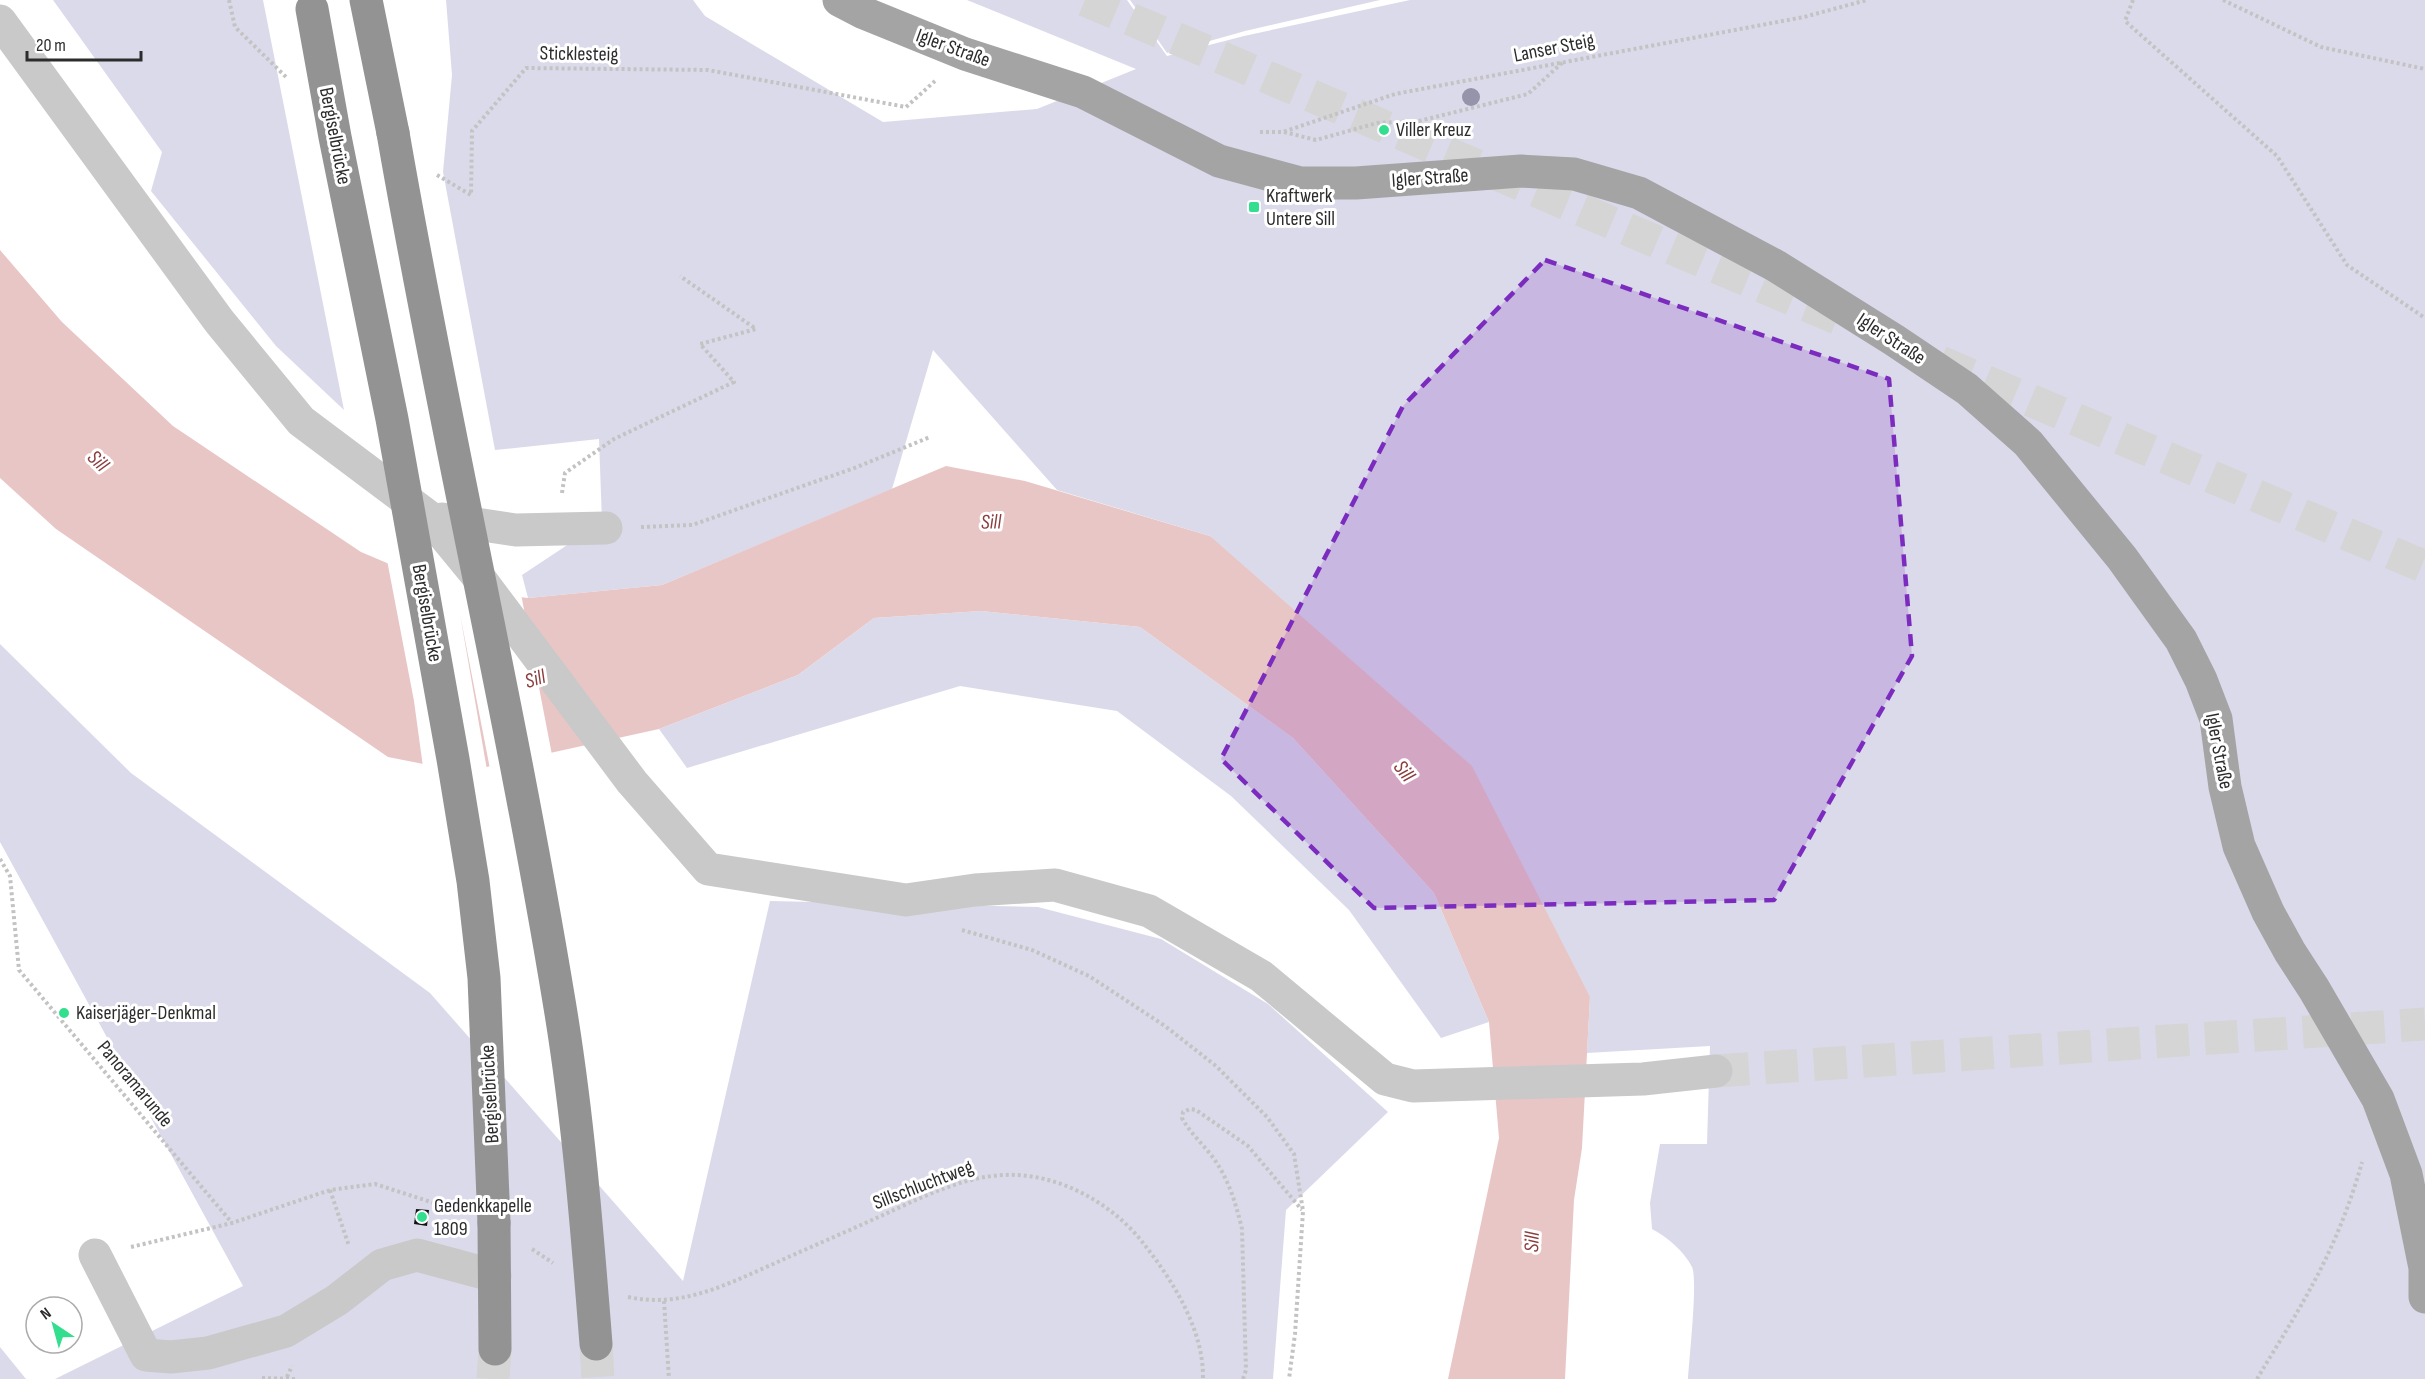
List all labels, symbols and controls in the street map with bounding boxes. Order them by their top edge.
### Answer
scale bar [27,24,141,62]
street label: Igler Straße [913,24,993,72]
street label: Lanser Steig [1511,28,1597,68]
text: 20 m [36,35,66,56]
street label: Sticklesteig [539,41,619,67]
street label: Bergiselbrücke [314,85,356,187]
place label: Viller Kreuz [1396,118,1471,142]
marker: Viller Kreuz [1377,123,1391,137]
street label: Igler Straße [1391,163,1469,193]
place label: Kraftwerk Untere Sill [1266,184,1335,231]
marker: Kraftwerk Untere Sill [1247,200,1261,214]
street label: Igler Straße [1852,308,1930,370]
water label: Sill [82,445,115,478]
water label: Sill [981,509,1003,535]
street label: Bergiselbrücke [407,562,447,664]
water label: Sill [522,664,549,694]
street label: Igler Straße [2200,711,2238,791]
water label: Sill [1388,755,1421,788]
place label: Kaiserjäger-Denkmal [76,1001,216,1025]
marker: Kaiserjäger-Denkmal [57,1006,71,1020]
street label: Panoramarunde [92,1036,178,1132]
street label: Bergiselbrücke [475,1044,505,1144]
street label: Sillschluchtweg [869,1155,977,1215]
place label: Gedenkkapelle 1809 [434,1194,532,1241]
marker: Gedenkkapelle 1809 [415,1210,429,1224]
water label: Sill [1519,1230,1545,1253]
north arrow [24,1295,84,1355]
text: N [37,1304,55,1324]

